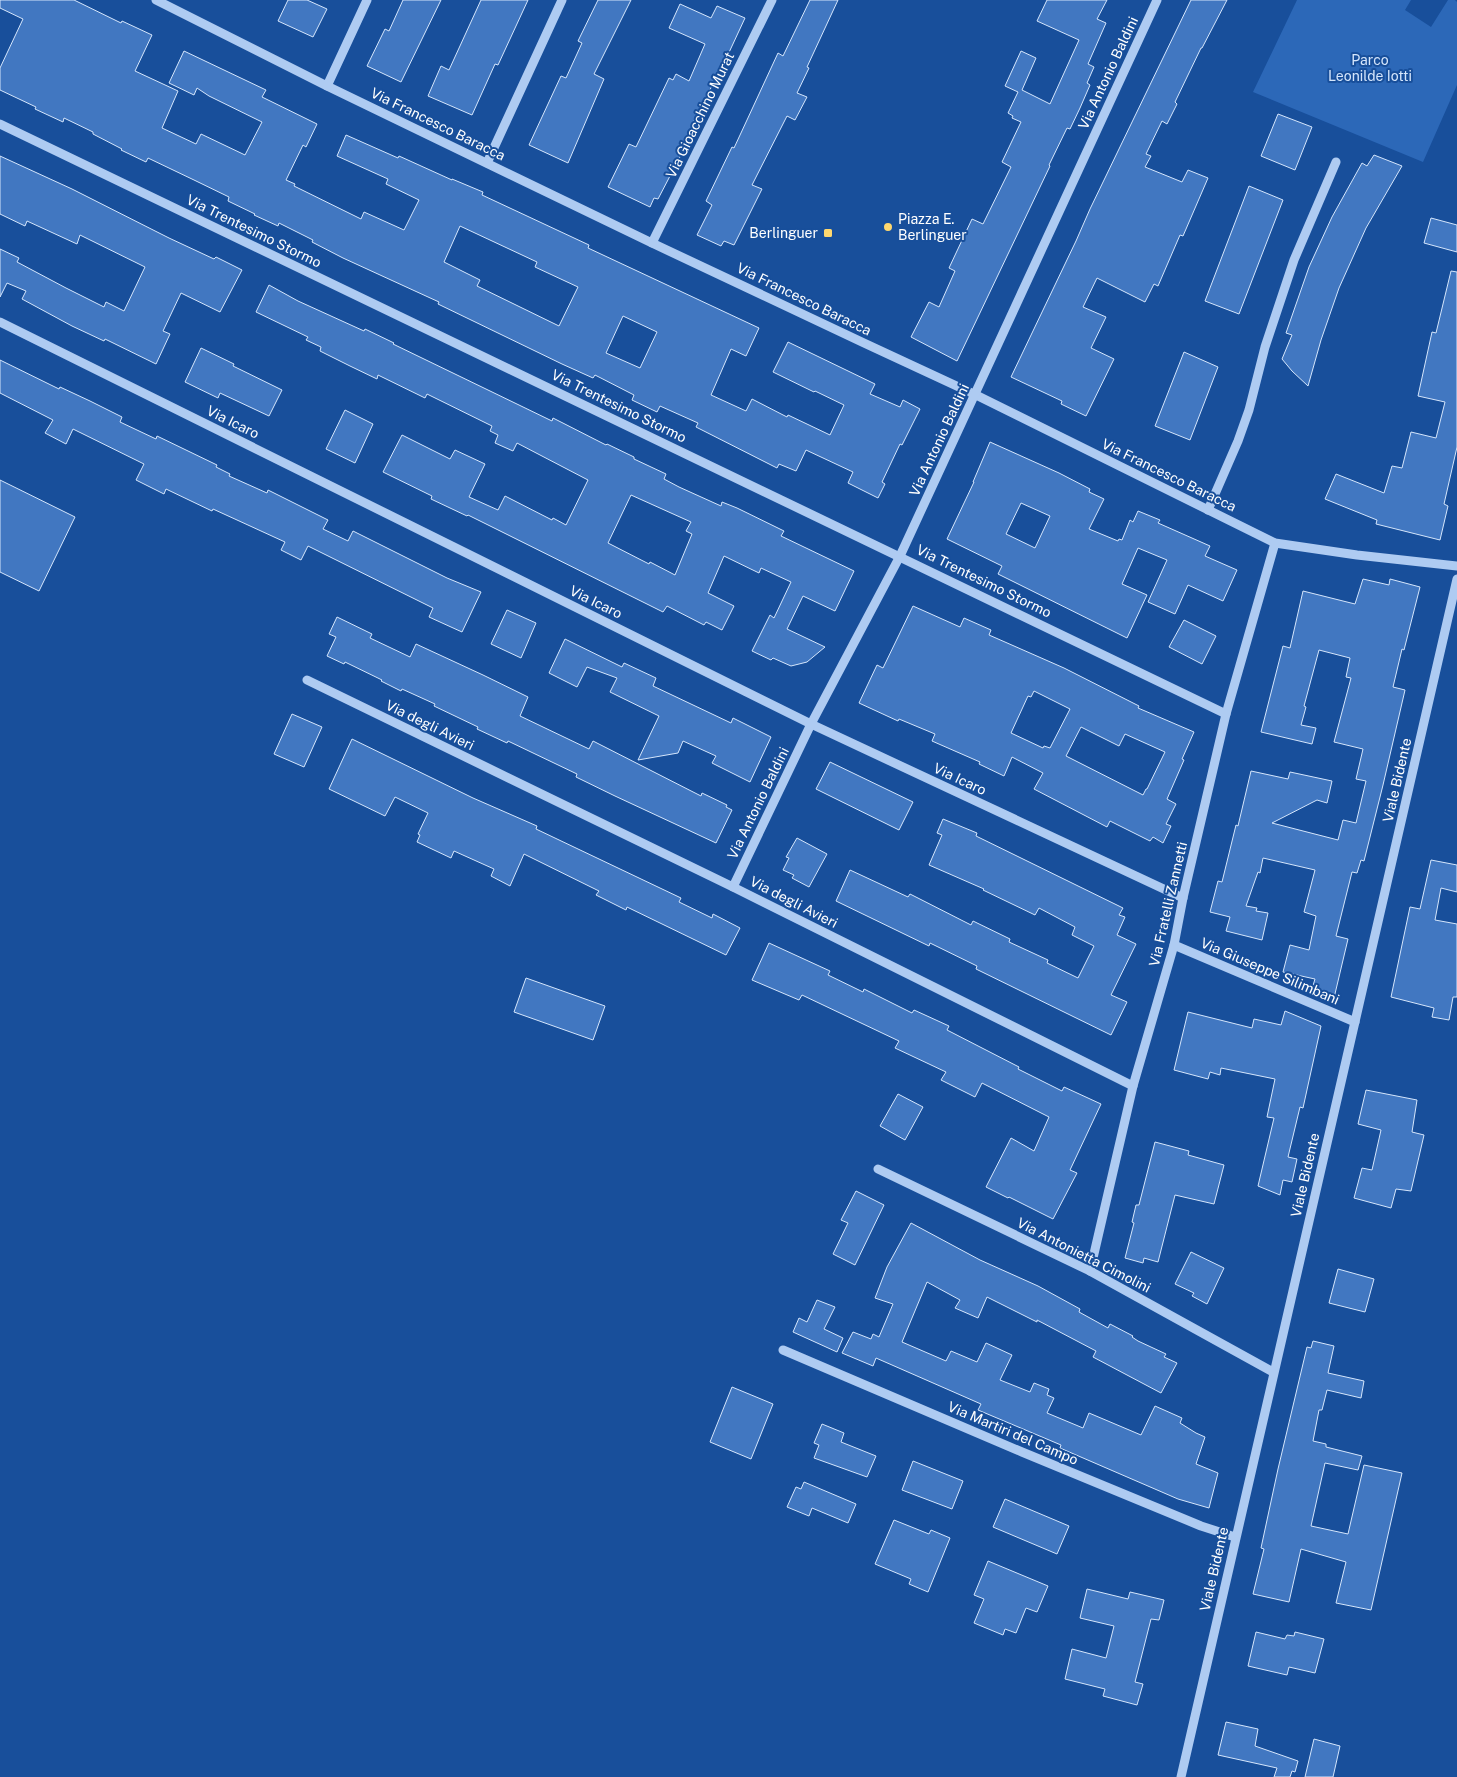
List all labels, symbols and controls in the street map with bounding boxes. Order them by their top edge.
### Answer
street label: Via Antonio Baldini [1075,14,1141,132]
street label: Via Gioacchino Murat [663,49,737,181]
park label: Parco Leonilde Iotti [1328,52,1412,84]
street label: Via Francesco Baracca [368,84,508,164]
street label: Via Trentesimo Stormo [184,191,324,271]
place label: Piazza E. Berlinguer [898,211,967,243]
marker: Piazza E. Berlinguer [882,221,894,233]
place label: Berlinguer [749,225,818,241]
marker: Berlinguer [822,227,834,239]
street label: Via Francesco Baracca [734,259,874,339]
street label: Via Trentesimo Stormo [549,366,689,446]
street label: Via Antonio Baldini [906,381,972,499]
street label: Via Icaro [204,402,262,442]
street label: Via Francesco Baracca [1099,435,1239,515]
street label: Via Trentesimo Stormo [914,541,1054,621]
street label: Via Icaro [567,582,625,622]
street label: Via degli Avieri [383,697,477,753]
street label: Viale Bidente [1380,736,1414,824]
street label: Via Antonio Baldini [724,745,792,861]
street label: Via Icaro [931,760,989,798]
street label: Via Fratelli Zannetti [1146,840,1190,968]
street label: Via degli Avieri [747,873,841,931]
street label: Via Giuseppe Silimbani [1198,934,1342,1008]
street label: Viale Bidente [1288,1131,1322,1219]
street label: Via Antonietta Cimolini [1014,1214,1154,1296]
street label: Via Martiri del Campo [945,1398,1081,1468]
street label: Viale Bidente [1197,1525,1231,1613]

